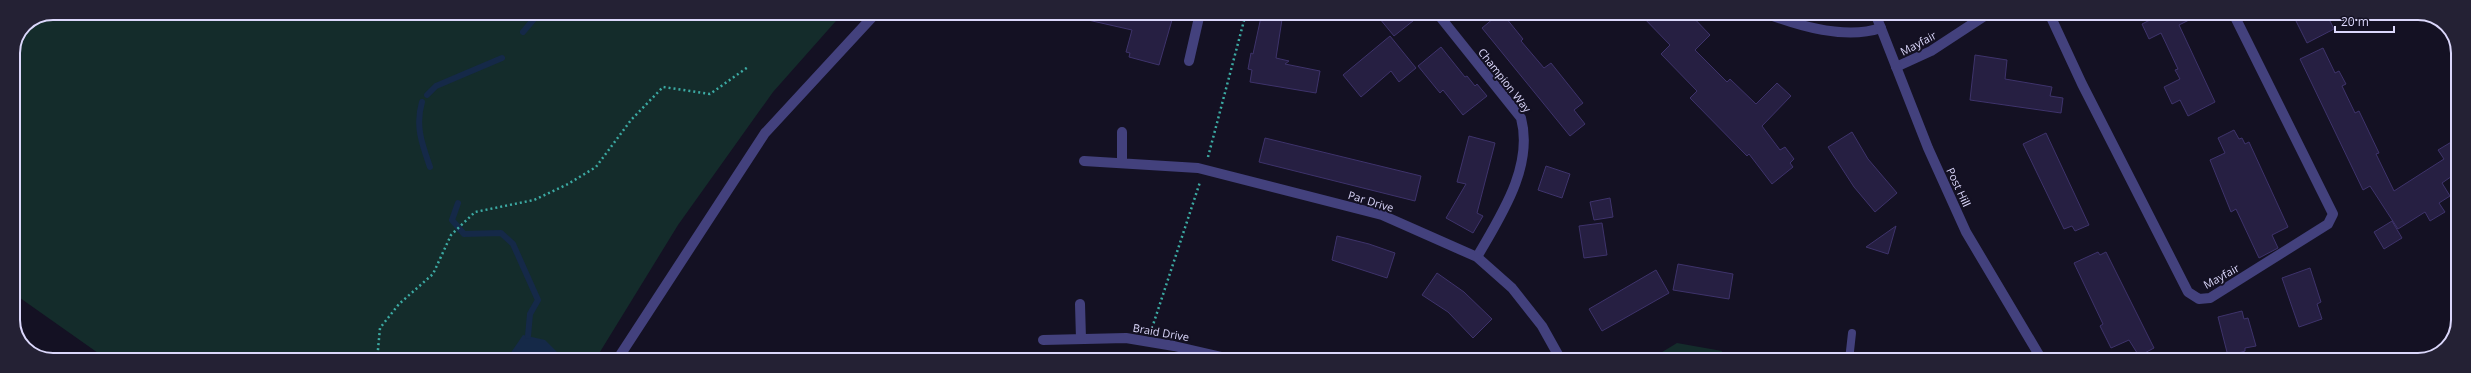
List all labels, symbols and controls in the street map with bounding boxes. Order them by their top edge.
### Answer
scale bar [2335,8,2394,34]
text: 20 m [2341,13,2369,30]
street label: Mayfair [1897,27,1939,59]
street label: Champion Way [1475,45,1535,116]
street label: Post Hill [1943,165,1975,209]
street label: Par Drive [1346,187,1396,215]
street label: Mayfair [2200,260,2242,292]
street label: Braid Drive [1132,320,1190,344]

